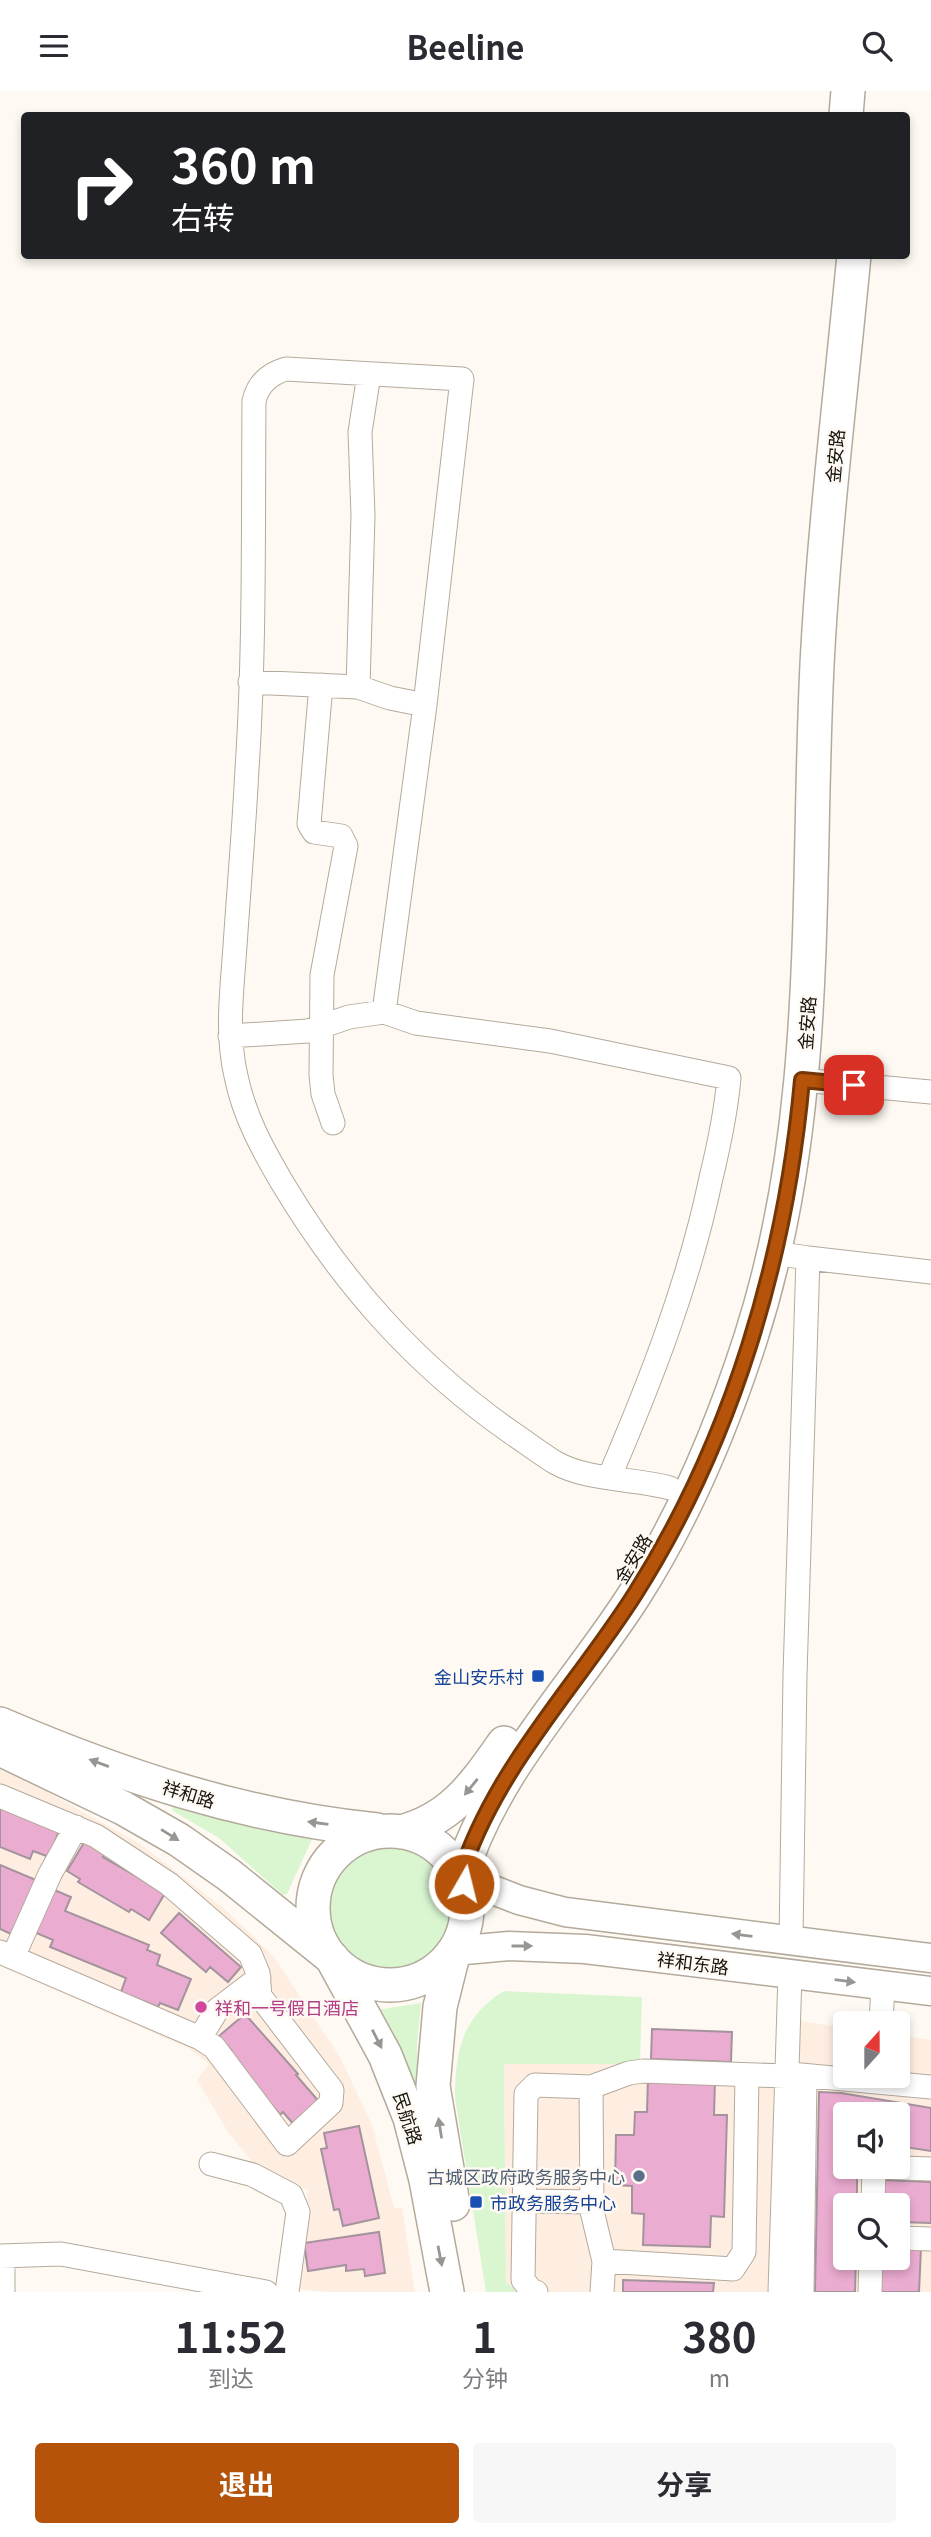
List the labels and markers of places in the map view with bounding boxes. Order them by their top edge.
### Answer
pin [824,1055,884,1115]
place label: 金山安乐村 [434,1663,524,1689]
marker: 金山安乐村 [530,1668,546,1684]
place label: 祥和一号假日酒店 [215,1994,359,2020]
marker: 祥和一号假日酒店 [193,1999,209,2015]
place label: 古城区政府政务服务中心 [427,2163,625,2189]
marker: 古城区政府政务服务中心 [631,2168,647,2184]
place label: 市政务服务中心 [490,2189,616,2215]
marker: 市政务服务中心 [468,2194,484,2210]

